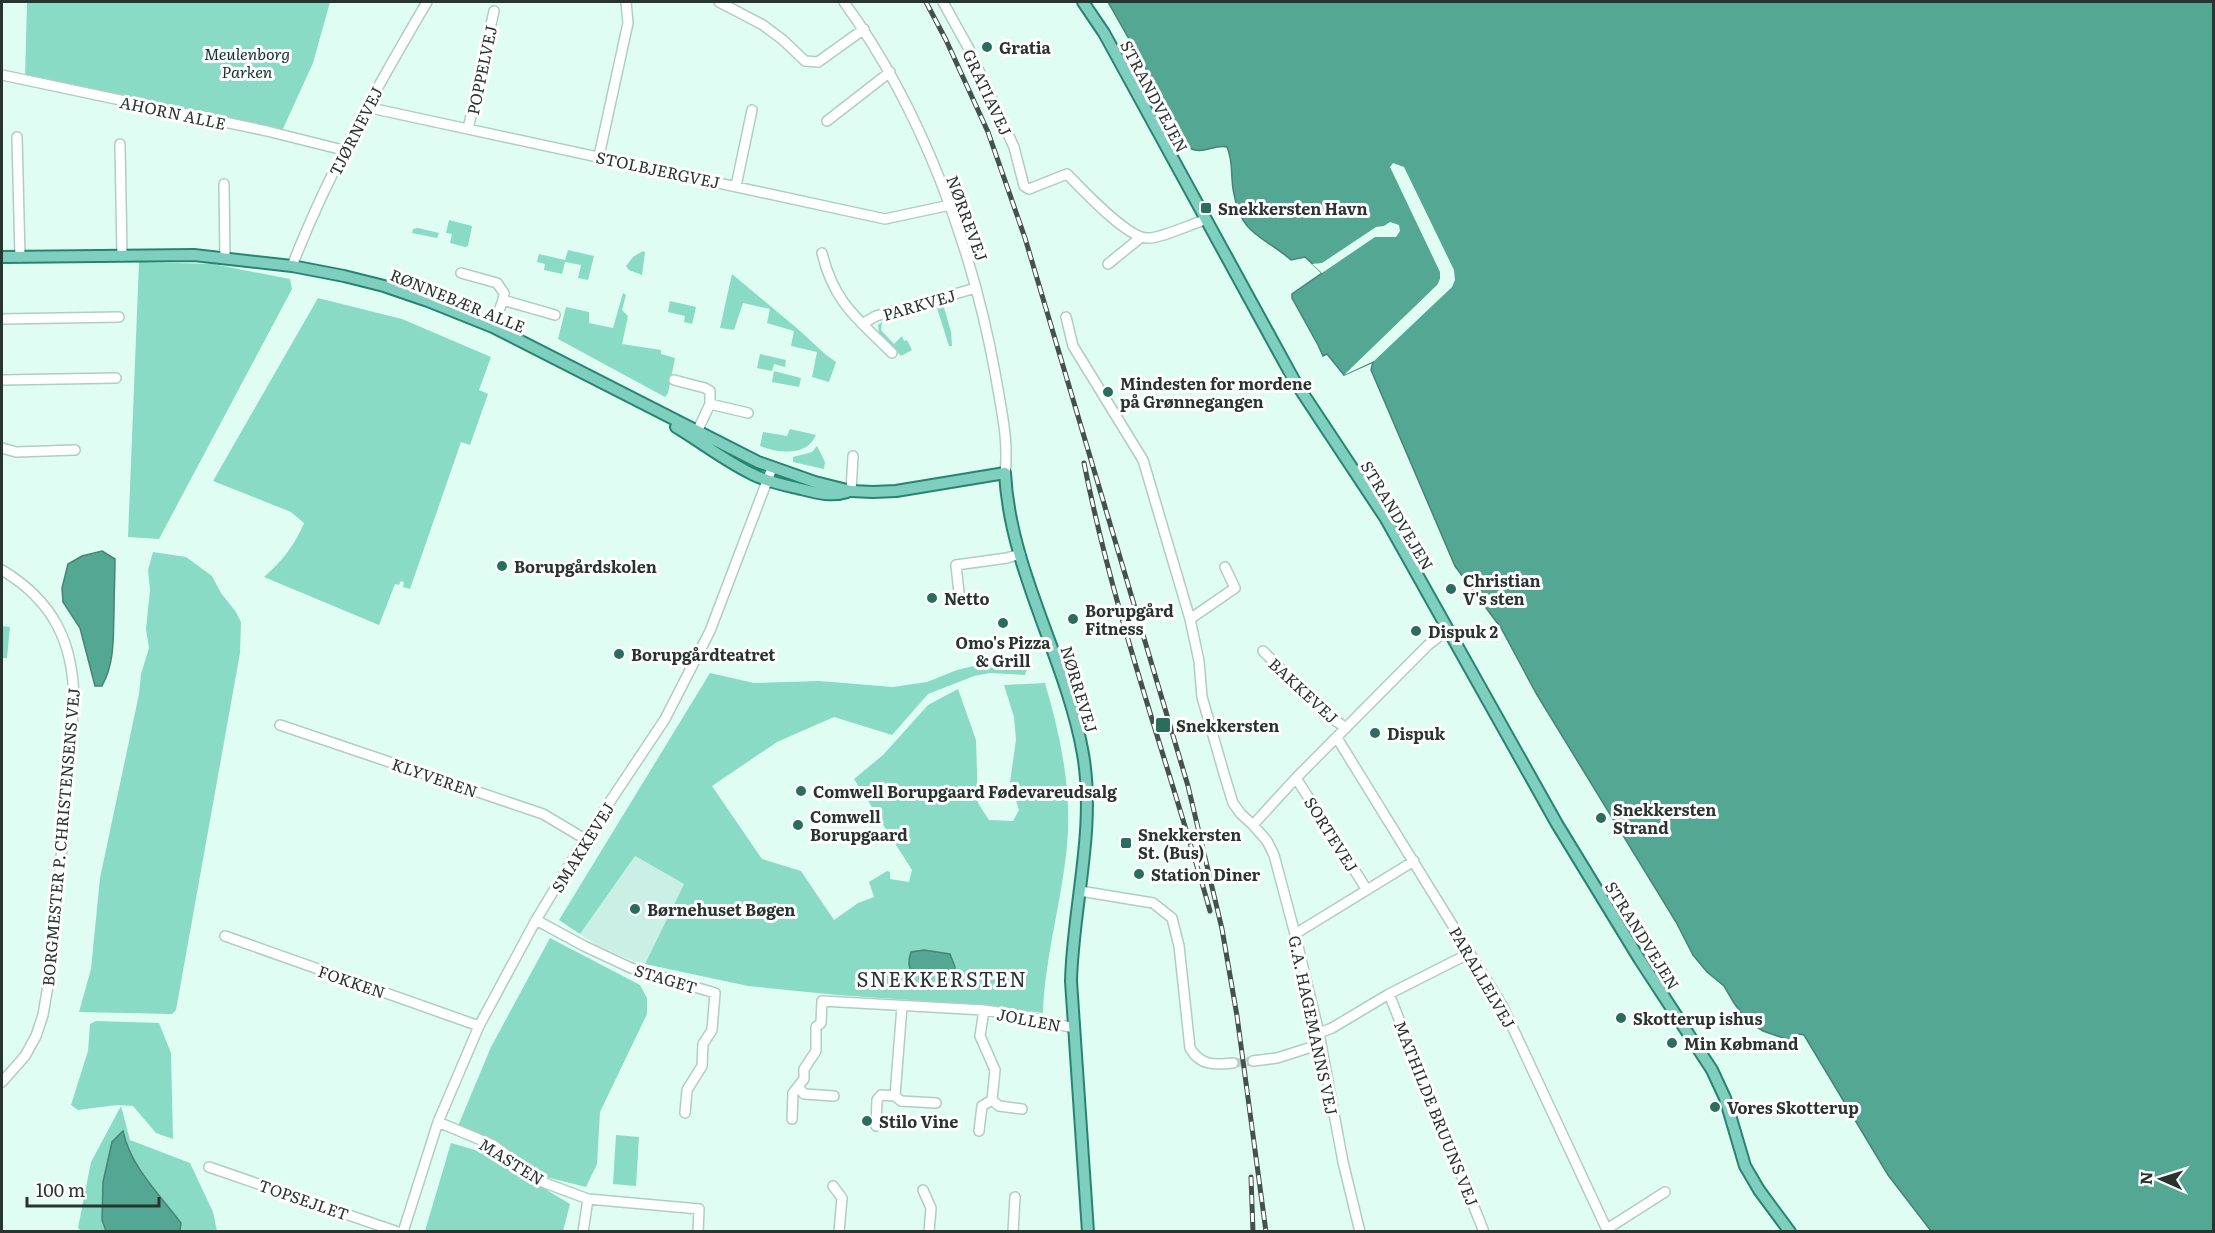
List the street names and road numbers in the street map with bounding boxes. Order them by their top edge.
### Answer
street label: POPPELVEJ [460,23,502,117]
street label: STRANDVEJEN [1115,36,1195,156]
street label: GRATIAVEJ [957,45,1019,139]
street label: TJØRNEVEJ [322,82,388,180]
street label: AHORN ALLE [118,89,228,135]
street label: STOLBJERGVEJ [594,144,722,194]
street label: NØRREVEJ [941,172,995,264]
street label: RØNNEBÆR ALLE [387,262,529,338]
street label: PARKVEJ [880,282,958,326]
street label: STRANDVEJEN [1356,456,1440,574]
street label: NØRREVEJ [1055,643,1105,735]
street label: BAKKEVEJ [1264,651,1344,729]
street label: BORGMESTER P. CHRISTENSENS VEJ [35,687,85,987]
street label: KLYVEREN [389,751,481,803]
street label: SORTEVEJ [1299,792,1365,876]
street label: SMAKKEVEJ [545,797,619,897]
street label: STRANDVEJEN [1600,876,1686,994]
street label: PARALLELVEJ [1444,922,1522,1032]
street label: G.A. HAGEMANNS VEJ [1283,933,1345,1117]
street label: STAGET [632,957,700,999]
street label: FOKKEN [315,958,389,1004]
street label: JOLLEN [995,1001,1063,1037]
street label: MATHILDE BRUUNS VEJ [1389,1017,1485,1209]
street label: MASTEN [475,1132,549,1190]
street label: TOPSEJLET [256,1172,352,1226]

